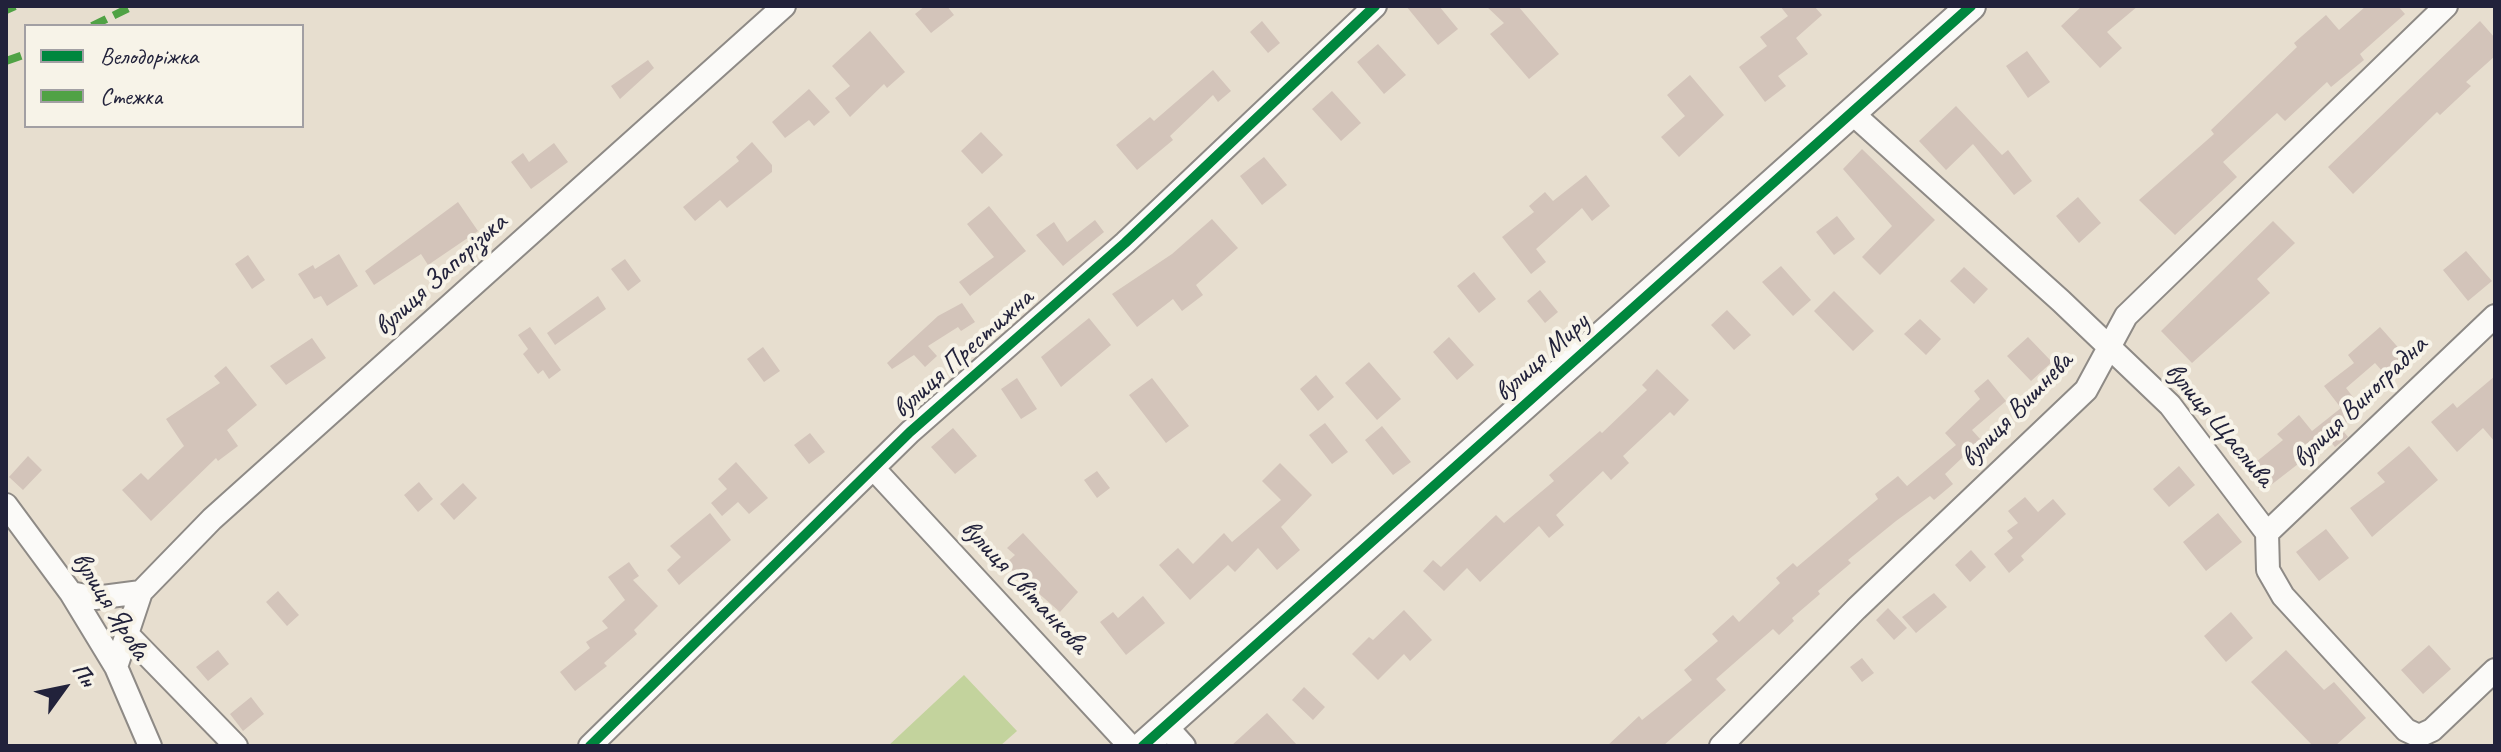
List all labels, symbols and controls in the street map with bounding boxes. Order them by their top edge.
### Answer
legend [24,24,304,128]
text: Велодоріжка [100,41,198,71]
text: Стежка [100,81,162,111]
street label: вулиця Запорізька [367,206,515,344]
street label: вулиця Престижна [885,282,1041,426]
street label: вулиця Миру [1487,307,1597,409]
street label: вулиця Виноградна [2285,329,2435,475]
street label: вулиця Вишнева [1954,345,2080,475]
street label: вулиця Щаслива [2157,356,2281,494]
street label: вулиця Світанкова [953,513,1095,661]
street label: вулиця Ярова [64,546,156,666]
north arrow [24,648,104,728]
text: Пн [66,658,102,692]

